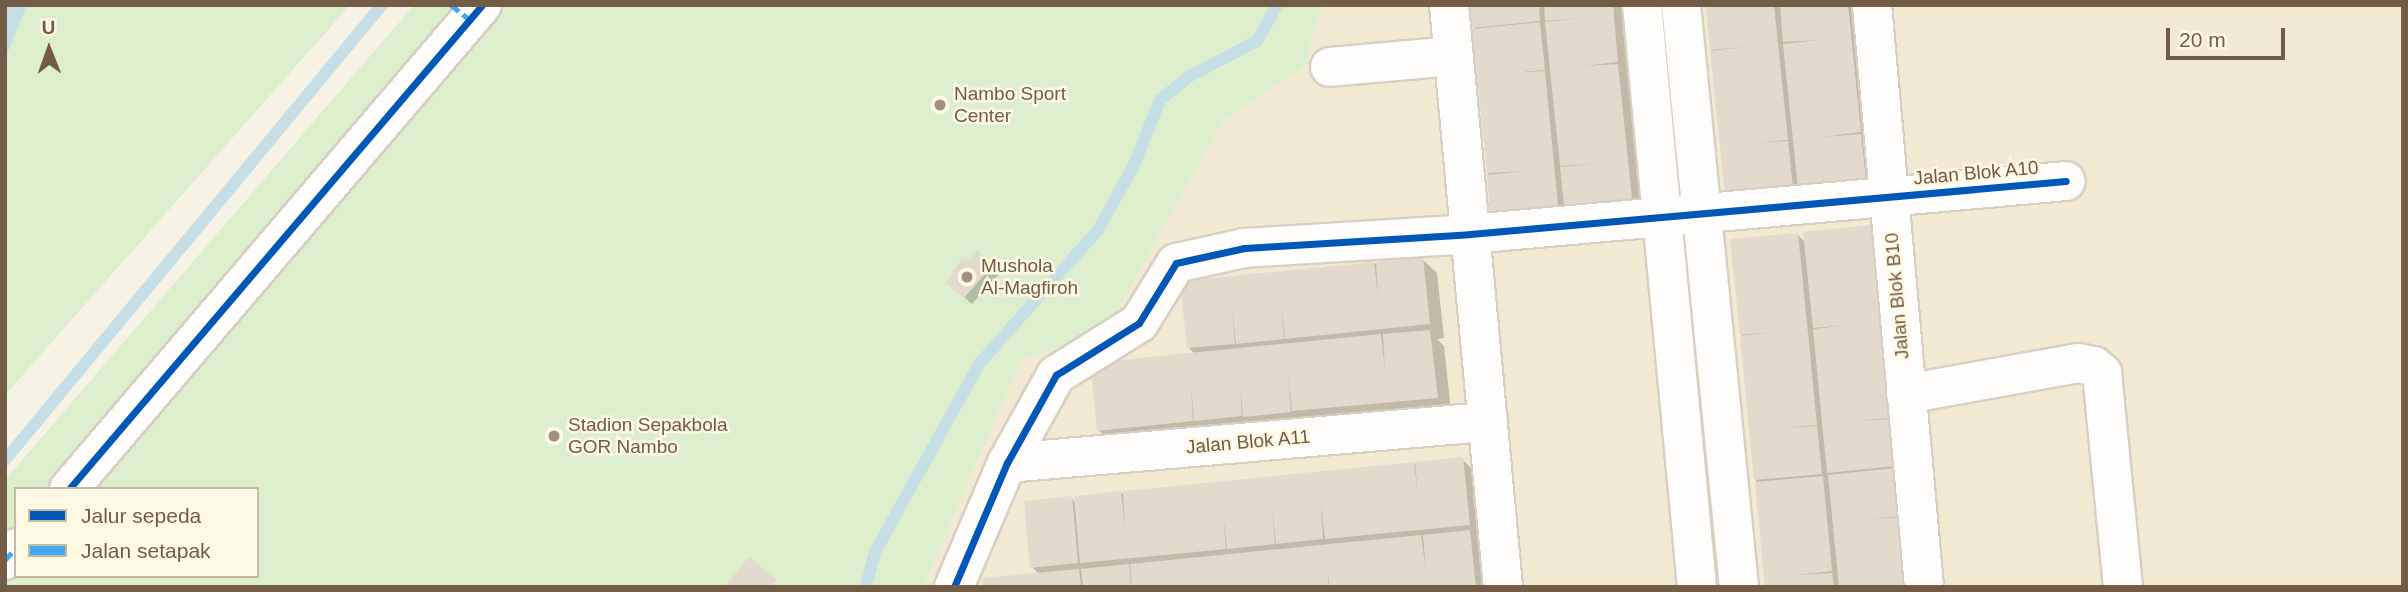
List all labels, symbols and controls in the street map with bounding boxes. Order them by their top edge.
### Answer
north arrow [14,14,84,84]
scale bar [2170,14,2289,58]
text: U [42,17,56,38]
text: 20 m [2179,28,2226,51]
place label: Nambo Sport Center [954,83,1066,127]
marker: Nambo Sport Center [932,97,948,113]
street label: Jalan Blok A10 [1912,156,2040,190]
street label: Jalan Blok B10 [1880,232,1914,360]
place label: Mushola Al-Magfiroh [981,255,1078,299]
marker: Mushola Al-Magfiroh [959,269,975,285]
place label: Stadion Sepakbola GOR Nambo [568,414,728,458]
street label: Jalan Blok A11 [1185,425,1311,459]
marker: Stadion Sepakbola GOR Nambo [546,428,562,444]
legend [14,487,259,578]
text: Jalur sepeda [81,504,201,527]
text: Jalan setapak [81,539,211,562]

